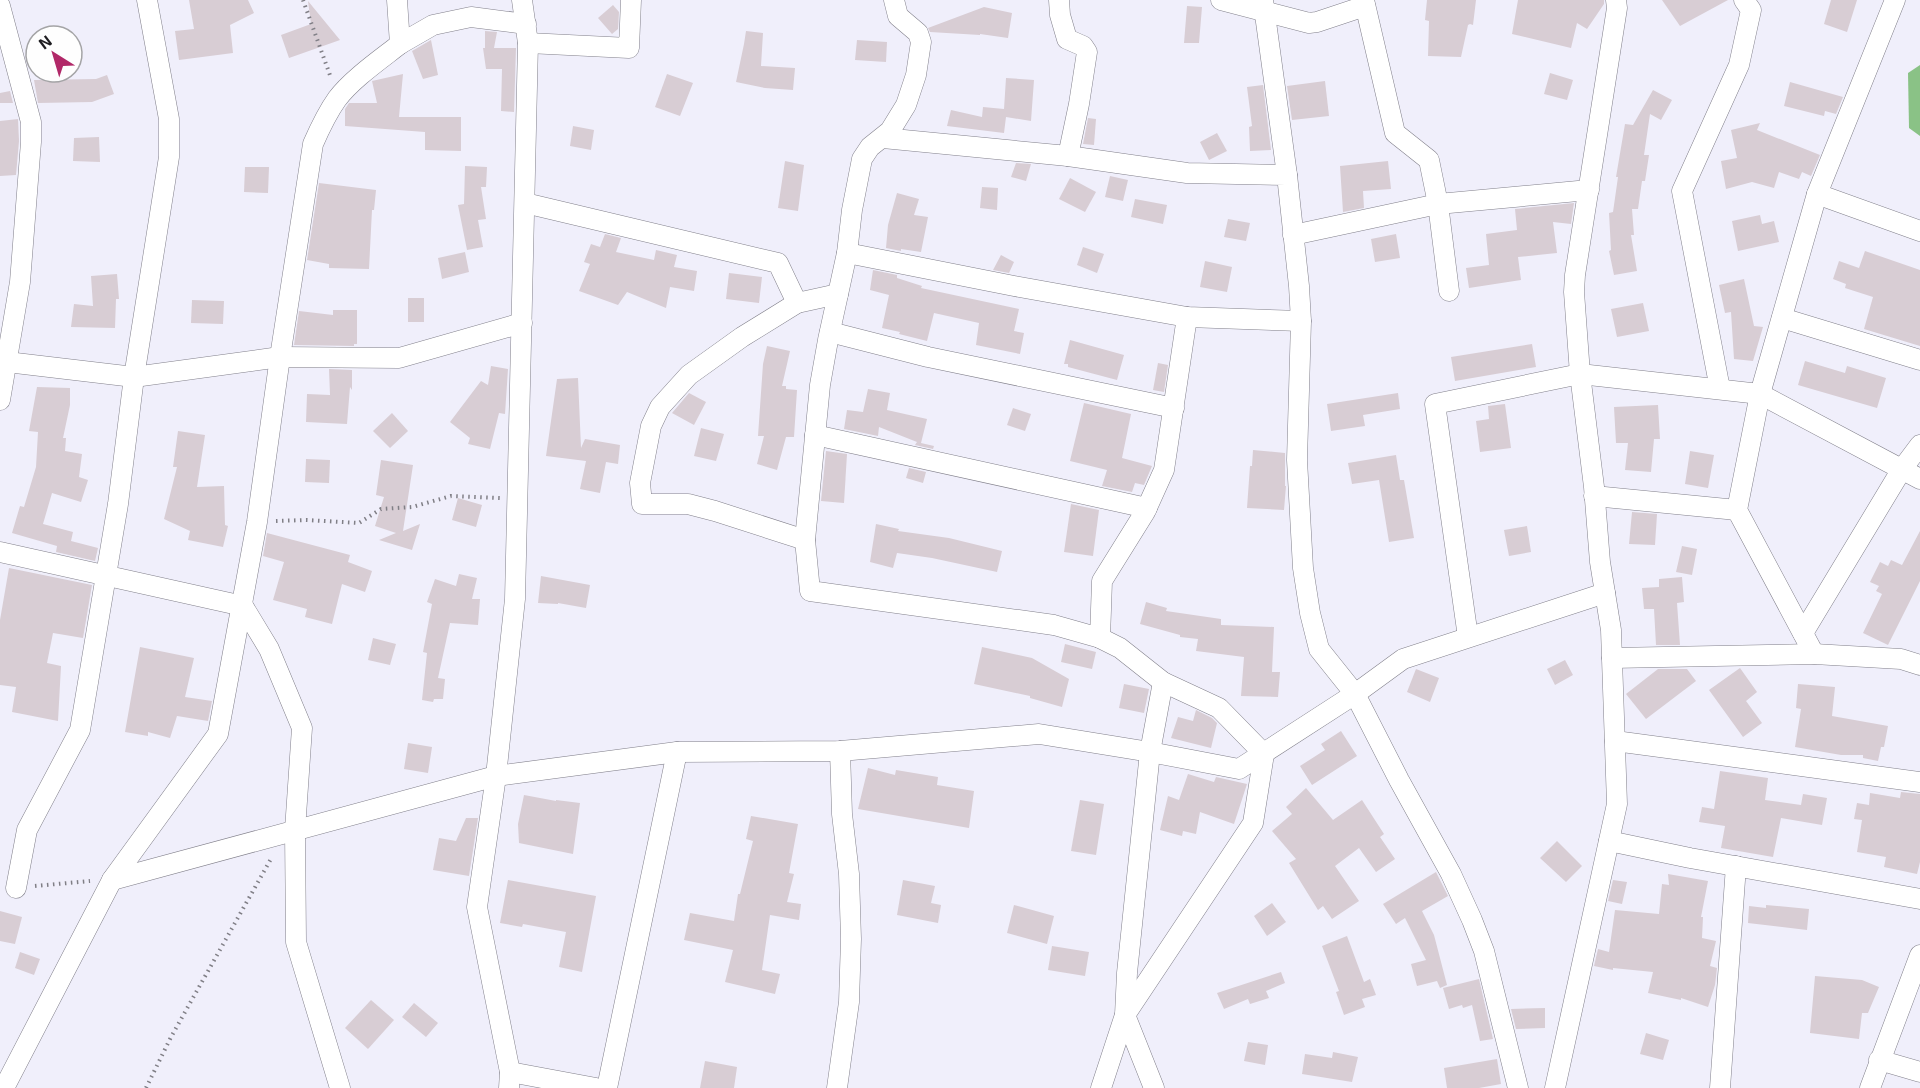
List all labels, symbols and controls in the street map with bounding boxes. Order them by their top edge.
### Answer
north arrow [24,24,84,84]
text: N [34,31,55,53]

